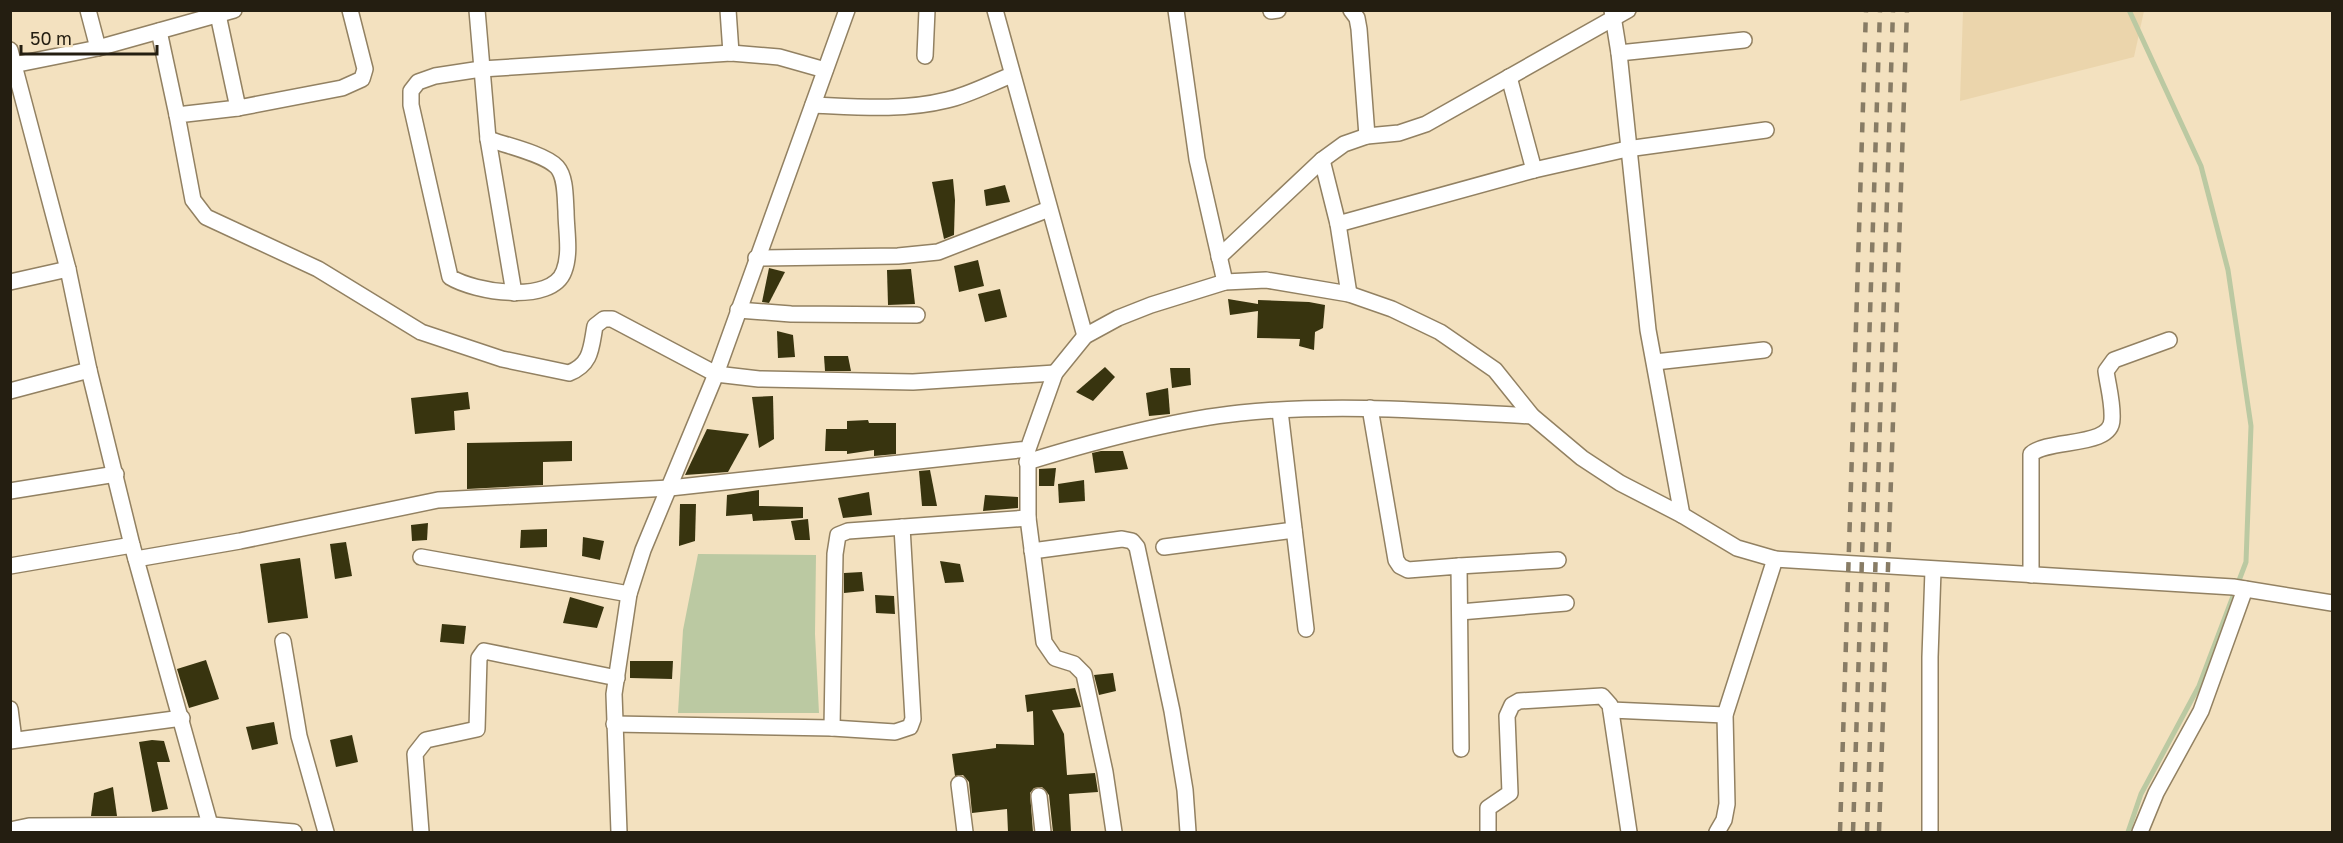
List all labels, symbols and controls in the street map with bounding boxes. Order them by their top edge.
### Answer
scale bar [21,18,158,56]
text: 50 m [30,27,72,49]

